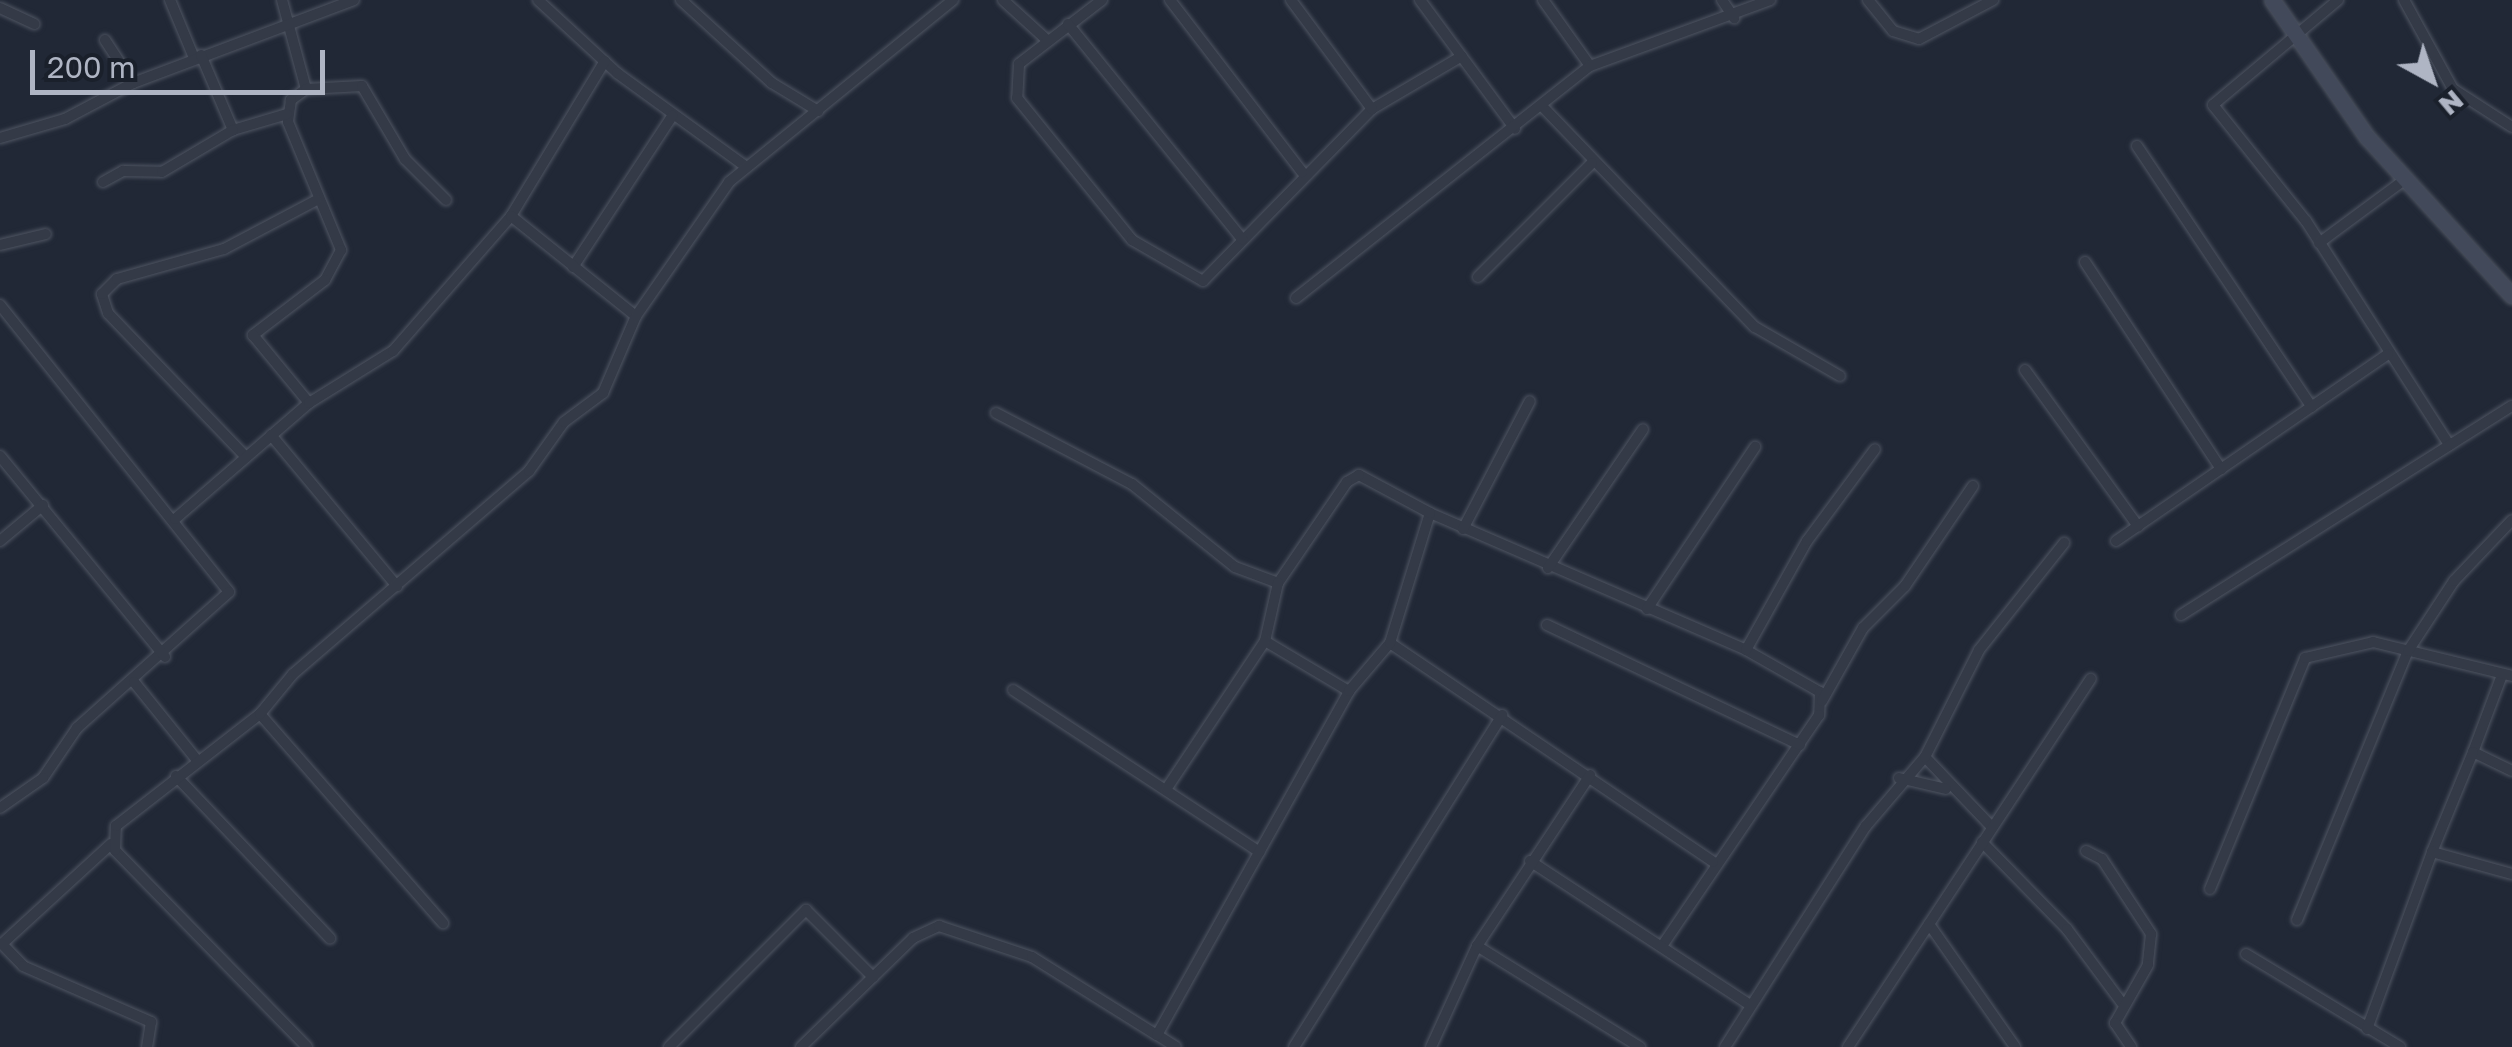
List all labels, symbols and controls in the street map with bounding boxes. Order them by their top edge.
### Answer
scale bar [35,30,330,92]
north arrow [2382,30,2482,130]
text: 200 m [47,49,136,85]
text: N [2433,84,2470,123]

